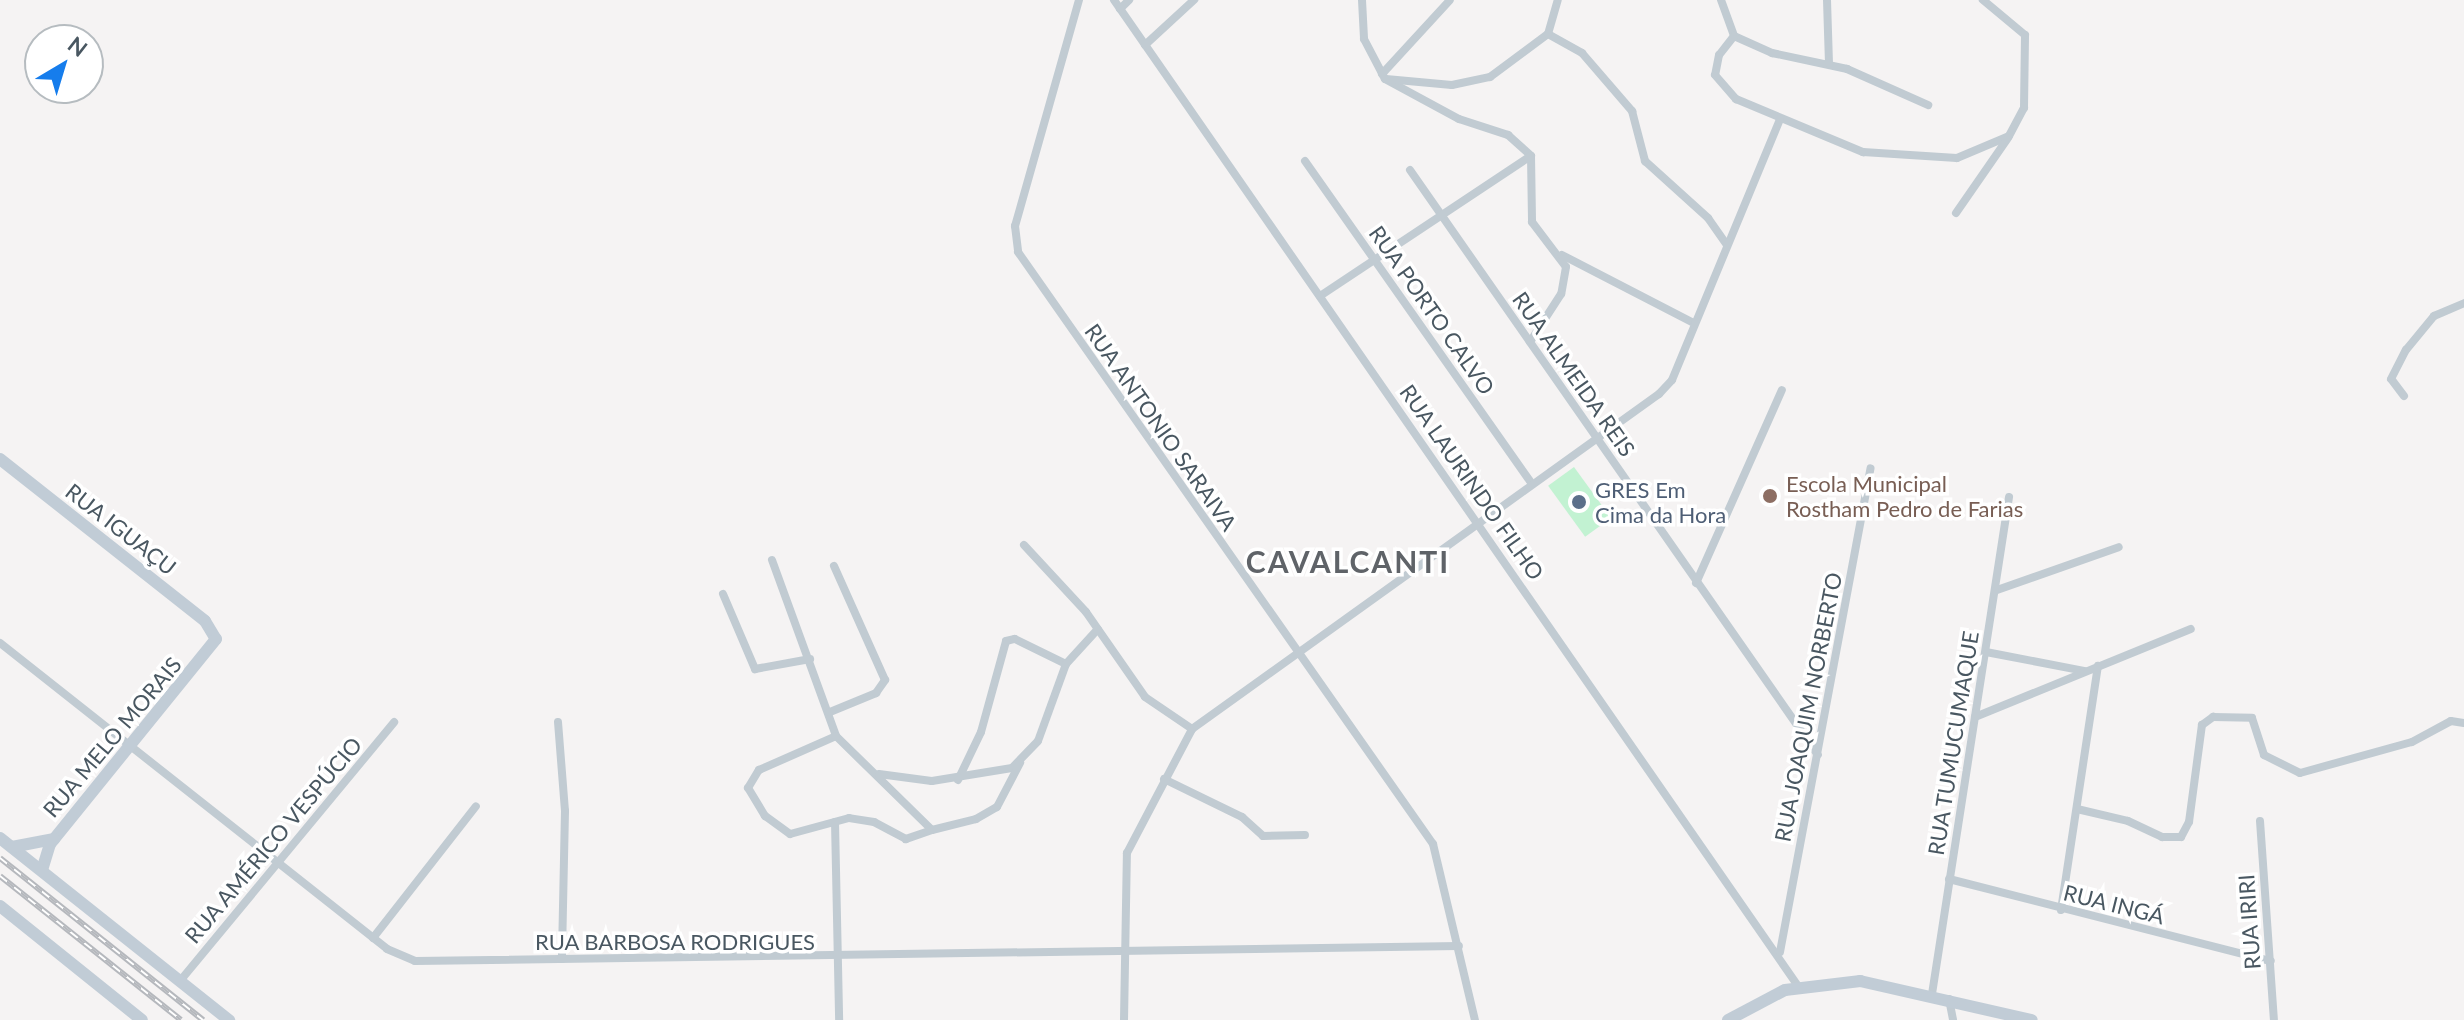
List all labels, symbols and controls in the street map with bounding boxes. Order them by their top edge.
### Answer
north arrow [24,24,104,104]
text: N [63,30,93,62]
street label: RUA PORTO CALVO [1364,220,1500,400]
street label: RUA ALMEIDA REIS [1507,286,1641,462]
street label: RUA ANTONIO SARAIVA [1079,318,1243,536]
street label: RUA LAURINDO FILHO [1394,379,1550,585]
place label: Escola Municipal Rostham Pedro de Farias [1786,470,2023,522]
place label: GRES Em Cima da Hora [1595,476,1726,528]
street label: RUA IGUAÇU [60,478,182,580]
marker: Escola Municipal Rostham Pedro de Farias [1761,487,1779,505]
marker: GRES Em Cima da Hora [1570,493,1588,511]
district label: CAVALCANTI [1246,543,1450,579]
street label: RUA JOAQUIM NORBERTO [1769,569,1847,845]
street label: RUA TUMUCUMAQUE [1922,628,1984,858]
street label: RUA MELO MORAIS [37,651,187,823]
street label: RUA AMÉRICO VESPÚCIO [178,731,368,949]
street label: RUA IRIRI [2232,873,2266,971]
street label: RUA INGÁ [2060,879,2168,929]
street label: RUA BARBOSA RODRIGUES [534,929,816,955]

